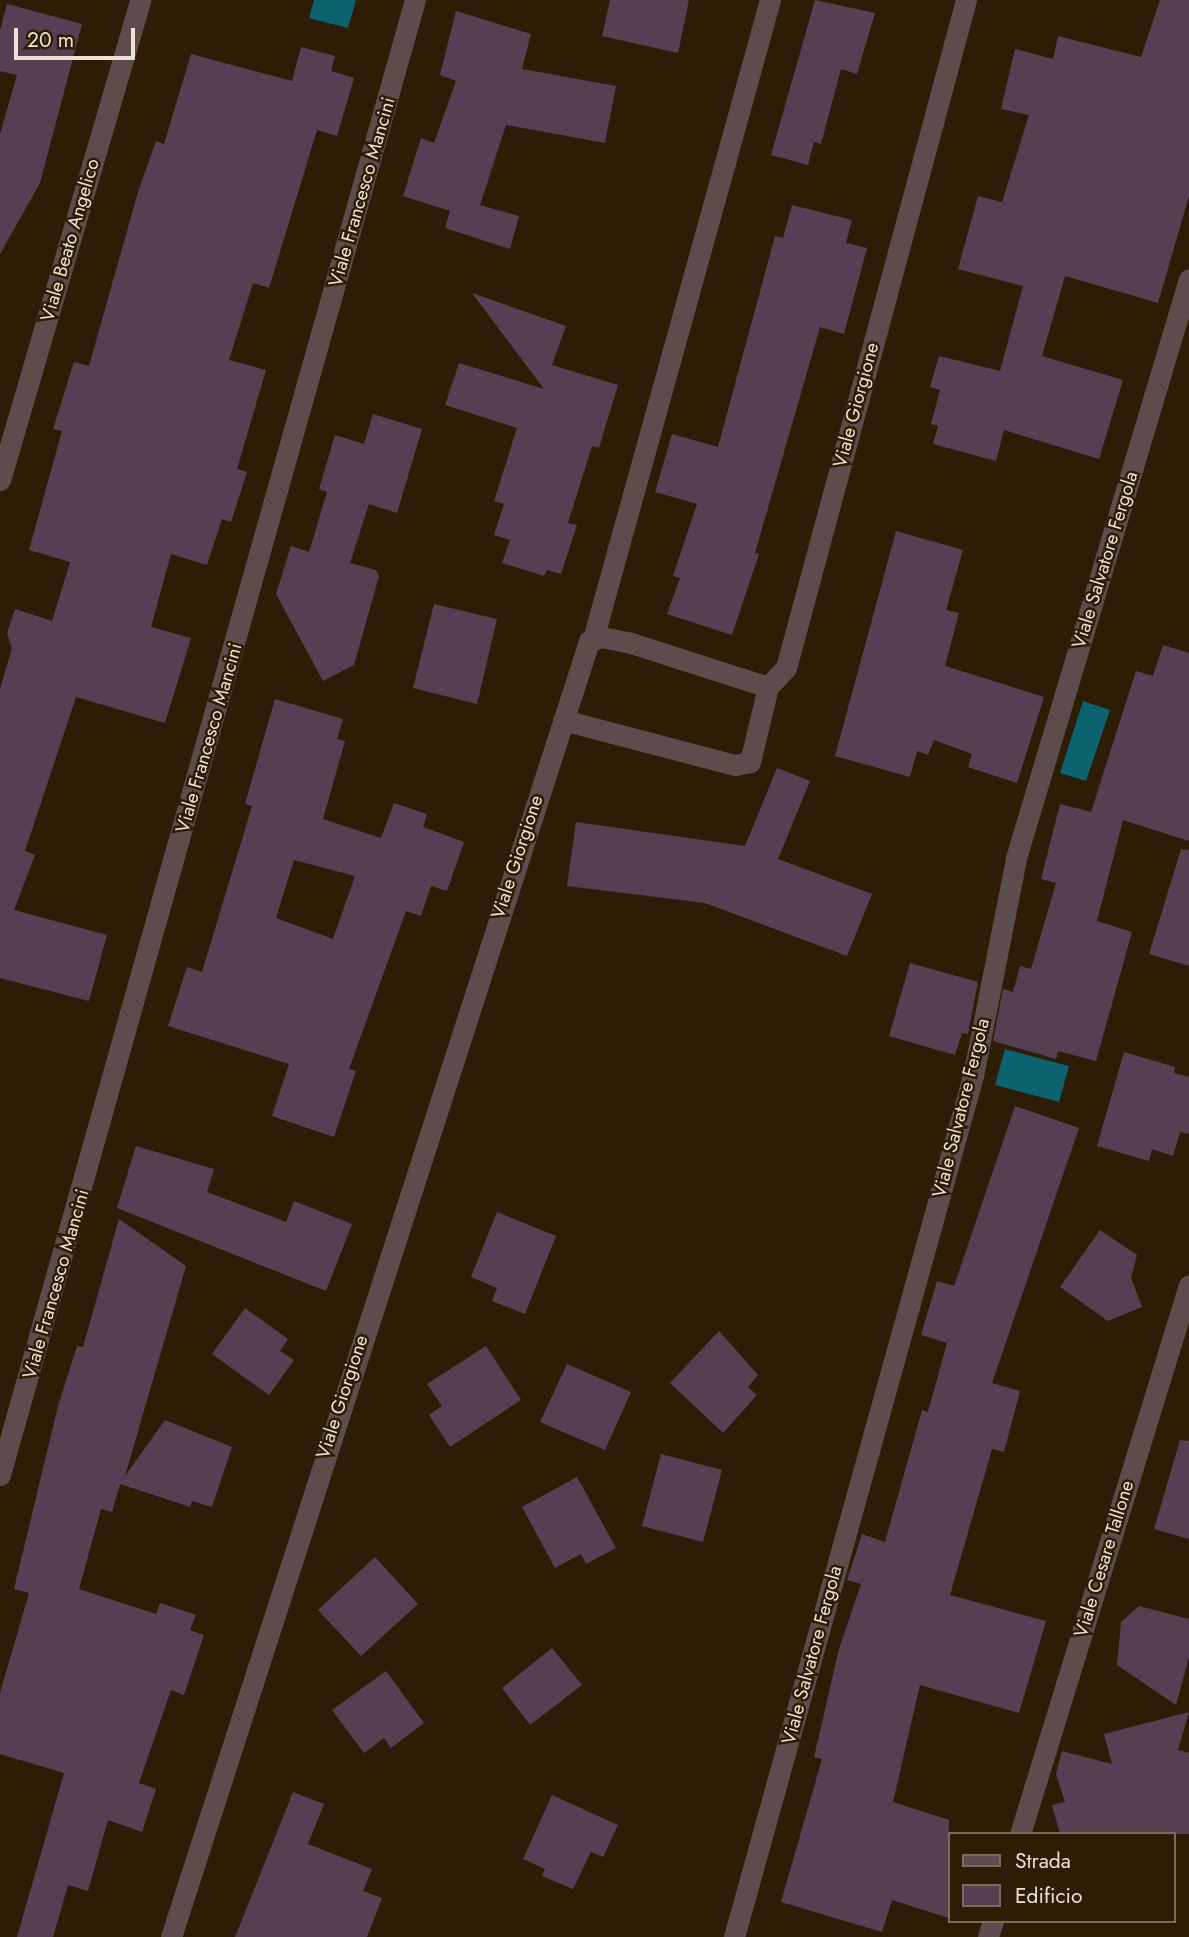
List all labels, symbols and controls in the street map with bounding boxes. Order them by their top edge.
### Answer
scale bar [18,14,138,58]
text: 20 m [27,25,74,55]
street label: Viale Francesco Mancini [324,94,400,290]
street label: Viale Beato Angelico [36,156,104,324]
street label: Viale Giorgione [828,340,884,470]
street label: Viale Salvatore Fergola [1067,469,1143,651]
street label: Viale Francesco Mancini [171,640,247,836]
street label: Viale Giorgione [486,792,548,922]
street label: Viale Salvatore Fergola [928,1016,994,1200]
street label: Viale Francesco Mancini [18,1186,94,1382]
street label: Viale Giorgione [311,1332,373,1462]
street label: Viale Cesare Tallone [1069,1478,1139,1640]
street label: Viale Salvatore Fergola [777,1563,847,1747]
legend [948,1832,1175,1923]
text: Strada [1015,1846,1071,1876]
text: Edificio [1015,1881,1082,1911]

